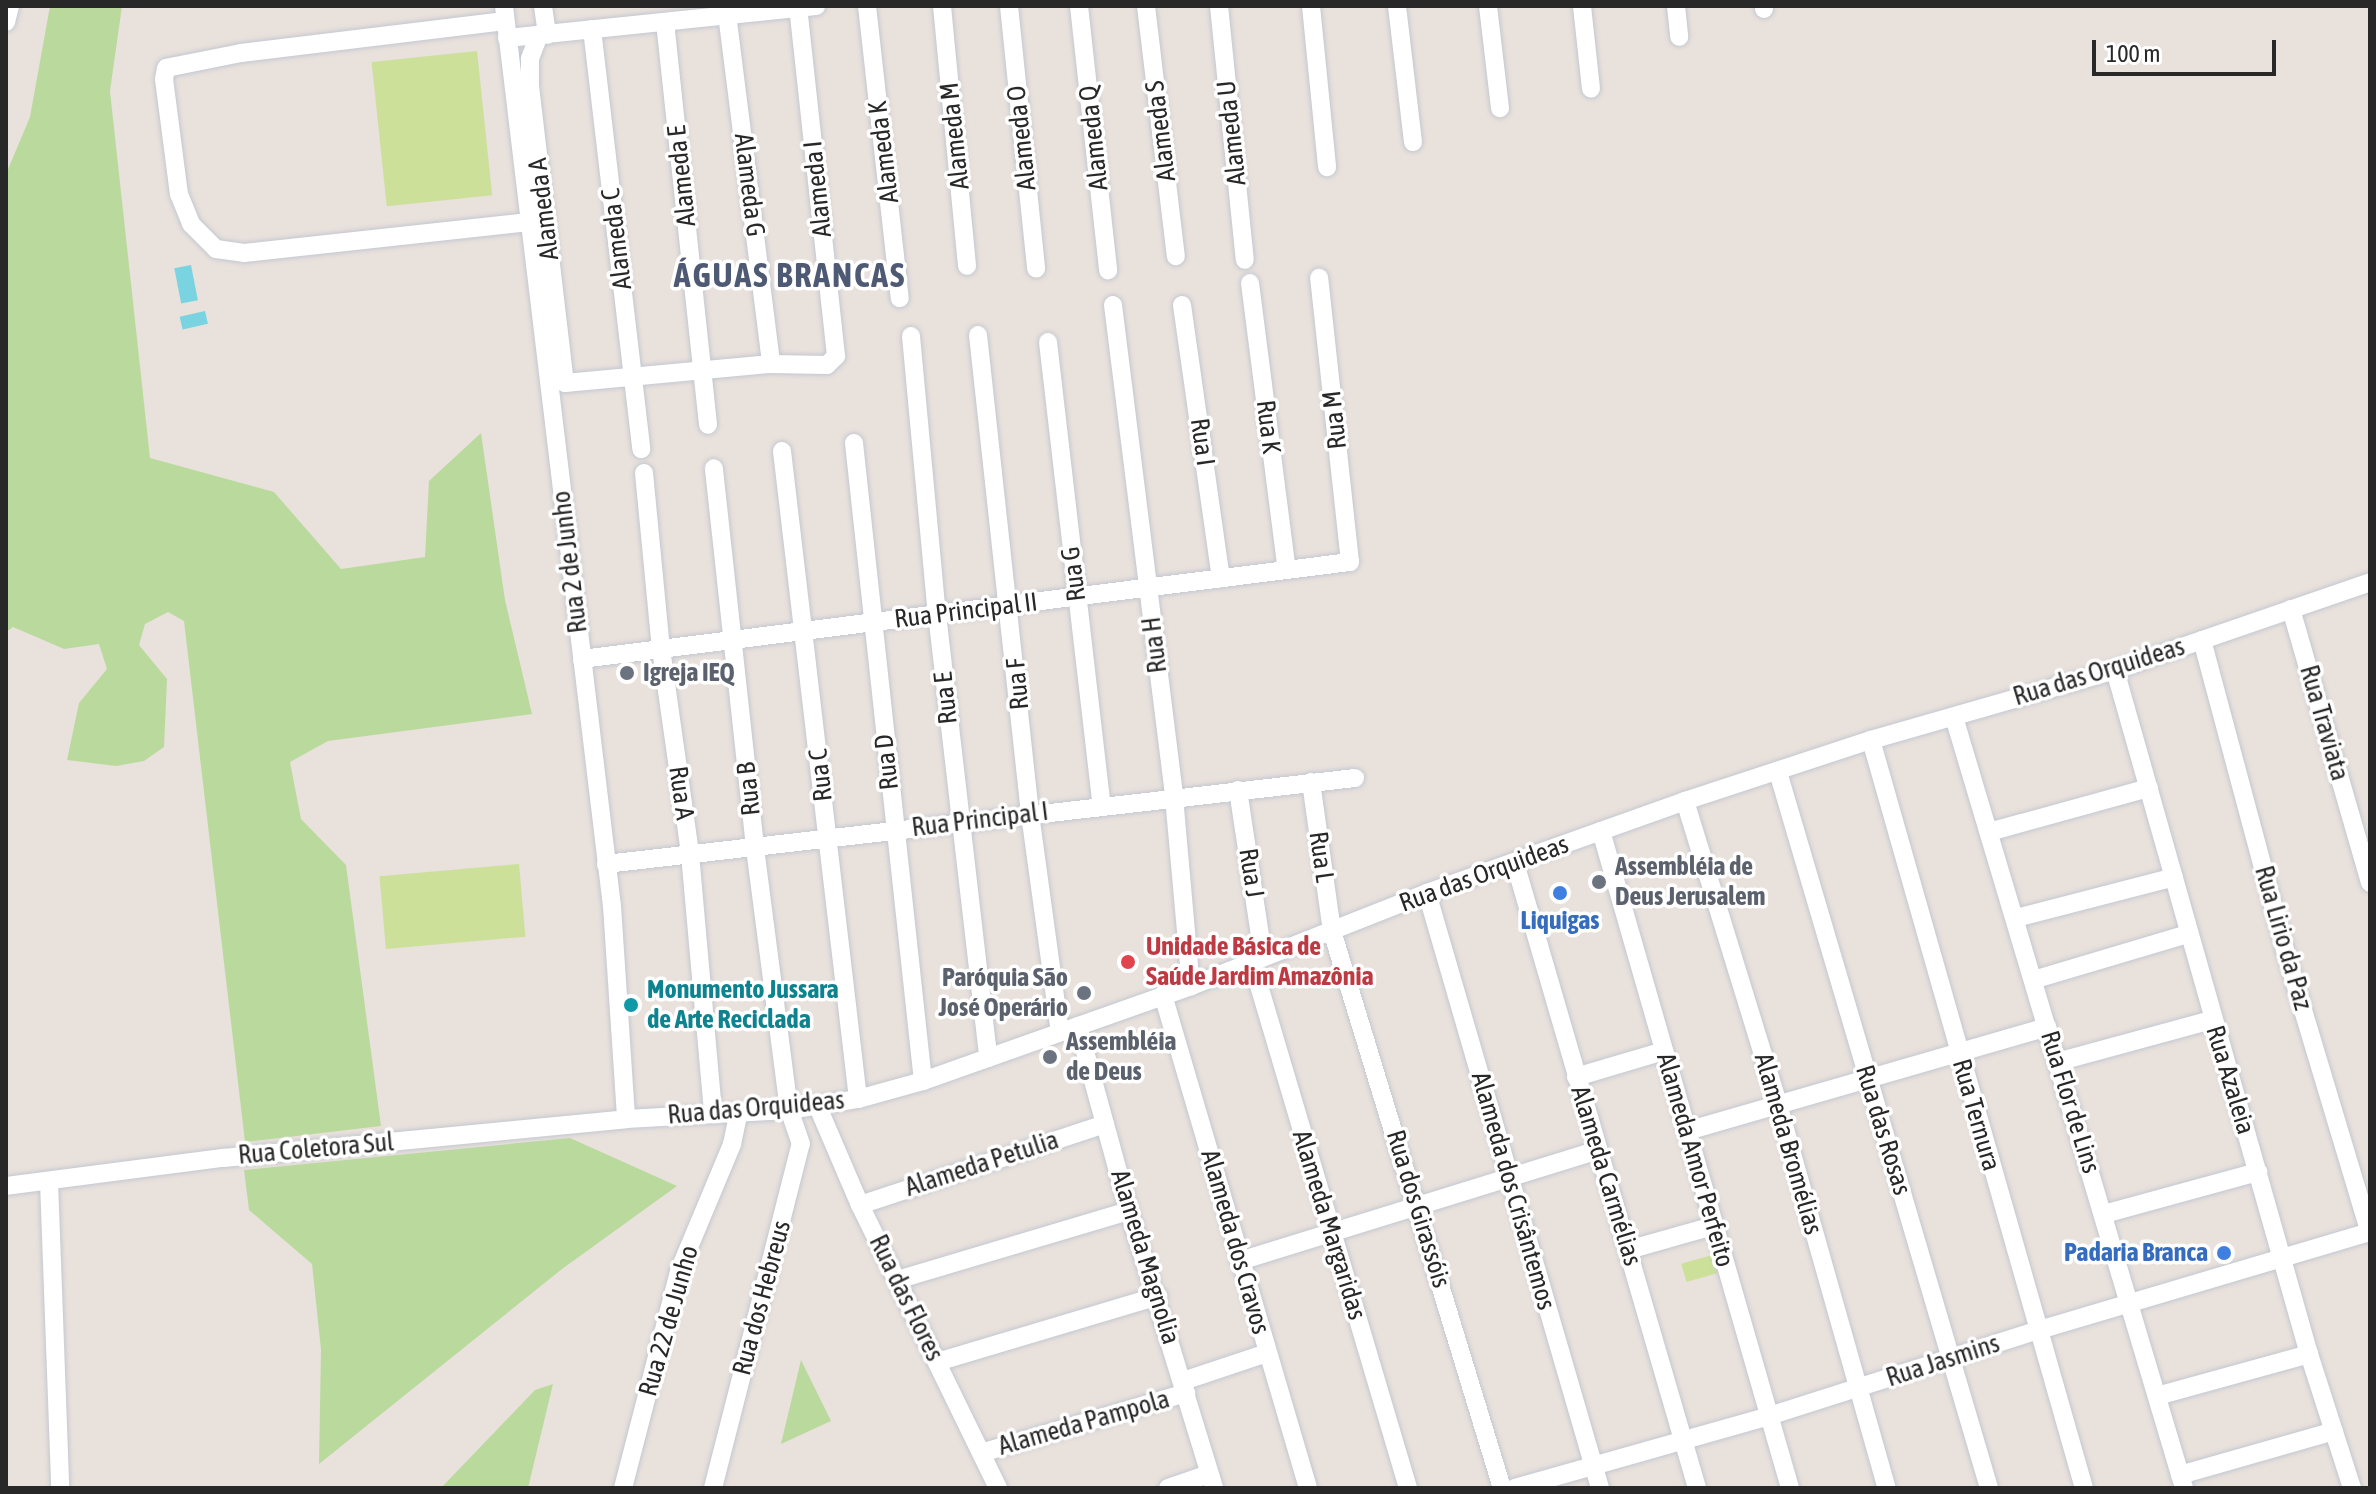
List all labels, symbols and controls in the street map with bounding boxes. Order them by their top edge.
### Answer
scale bar [2096,24,2280,74]
text: 100 m [2106,40,2160,67]
street label: Alameda S [1139,79,1183,183]
street label: Alameda U [1211,79,1253,187]
street label: Alameda M [934,81,976,191]
street label: Alameda O [1001,84,1043,192]
street label: Alameda Q [1073,84,1115,192]
street label: Alameda K [862,99,906,205]
street label: Alameda E [661,124,703,228]
street label: Alameda G [727,132,771,238]
street label: Alameda I [797,139,839,239]
street label: Alameda A [522,156,566,262]
street label: Alameda C [595,187,639,291]
district label: ÁGUAS BRANCAS [674,255,906,295]
street label: Rua M [1316,389,1354,451]
street label: Rua K [1249,398,1287,456]
street label: Rua I [1183,416,1221,468]
street label: Rua 2 de Junho [546,489,594,635]
street label: Rua G [1055,545,1093,603]
street label: Rua Principal II [893,587,1039,635]
street label: Rua H [1136,615,1174,675]
street label: Rua das Orquideas [2010,631,2188,713]
place label: Igreja IEQ [643,657,735,689]
street label: Rua F [1000,657,1036,711]
street label: Rua Traviata [2293,662,2355,784]
marker: Igreja IEQ [618,664,636,682]
street label: Rua E [928,670,964,726]
street label: Rua D [869,733,905,791]
street label: Rua C [803,747,839,803]
street label: Rua B [731,761,767,817]
street label: Rua A [662,764,700,822]
street label: Rua Principal I [910,796,1050,844]
street label: Rua L [1302,829,1340,885]
street label: Rua das Orquideas [1395,829,1573,919]
street label: Rua J [1232,846,1270,900]
place label: Assembléia de Deus Jerusalem [1615,851,1765,912]
street label: Rua Lirio da Paz [2248,862,2318,1014]
marker: Assembléia de Deus Jerusalem [1590,873,1608,891]
marker: Liquigas [1551,884,1569,902]
place label: Liquigas [1521,905,1599,937]
place label: Unidade Básica de Saúde Jardim Amazônia [1146,931,1373,992]
marker: Unidade Básica de Saúde Jardim Amazônia [1117,951,1139,973]
place label: Paróquia São José Operário [938,962,1068,1024]
place label: Monumento Jussara de Arte Reciclada [647,974,839,1036]
marker: Paróquia São José Operário [1075,984,1093,1002]
marker: Monumento Jussara de Arte Reciclada [622,996,640,1014]
street label: Rua Azaleia [2199,1022,2261,1138]
place label: Assembléia de Deus [1066,1026,1176,1088]
street label: Rua Flor de Lins [2034,1027,2106,1177]
marker: Assembléia de Deus [1041,1048,1059,1066]
street label: Alameda Amor Perfeito [1650,1049,1740,1271]
street label: Alameda Bromélias [1747,1050,1829,1238]
street label: Rua Ternura [1945,1055,2007,1175]
street label: Rua das Rosas [1848,1061,1918,1199]
street label: Alameda dos Crisântemos [1464,1069,1562,1313]
street label: Alameda Carmélias [1564,1082,1648,1270]
street label: Rua das Orquideas [666,1085,846,1131]
street label: Alameda Petulia [901,1125,1063,1203]
street label: Alameda Margaridas [1285,1126,1373,1324]
street label: Rua dos Girassóis [1379,1126,1457,1292]
street label: Rua Coletora Sul [237,1127,395,1171]
street label: Alameda dos Cravos [1194,1146,1276,1338]
street label: Alameda Magnolia [1104,1166,1186,1348]
street label: Rua dos Hebreus [726,1217,798,1379]
street label: Rua das Flores [862,1230,950,1366]
place label: Padaria Branca [2064,1237,2208,1269]
street label: Rua 22 de Junho [633,1242,705,1400]
marker: Padaria Branca [2215,1244,2233,1262]
street label: Rua Jasmins [1882,1328,2004,1394]
street label: Alameda Pampola [995,1384,1173,1462]

